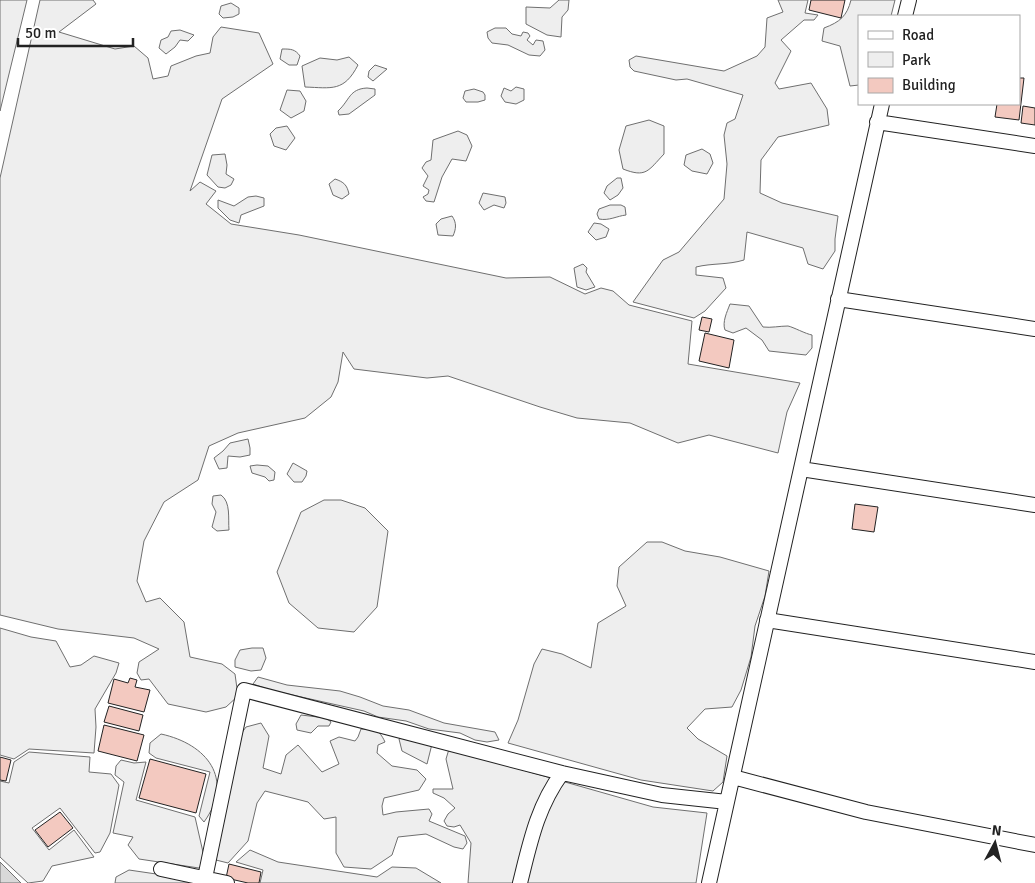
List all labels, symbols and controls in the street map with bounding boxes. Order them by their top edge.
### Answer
scale bar [18,15,132,47]
legend [858,15,1020,105]
text: 50 m [25,24,56,42]
text: Road [902,26,934,44]
text: Park [902,51,931,69]
text: Building [902,76,956,94]
north arrow [970,818,1020,868]
text: N [991,822,1002,840]

